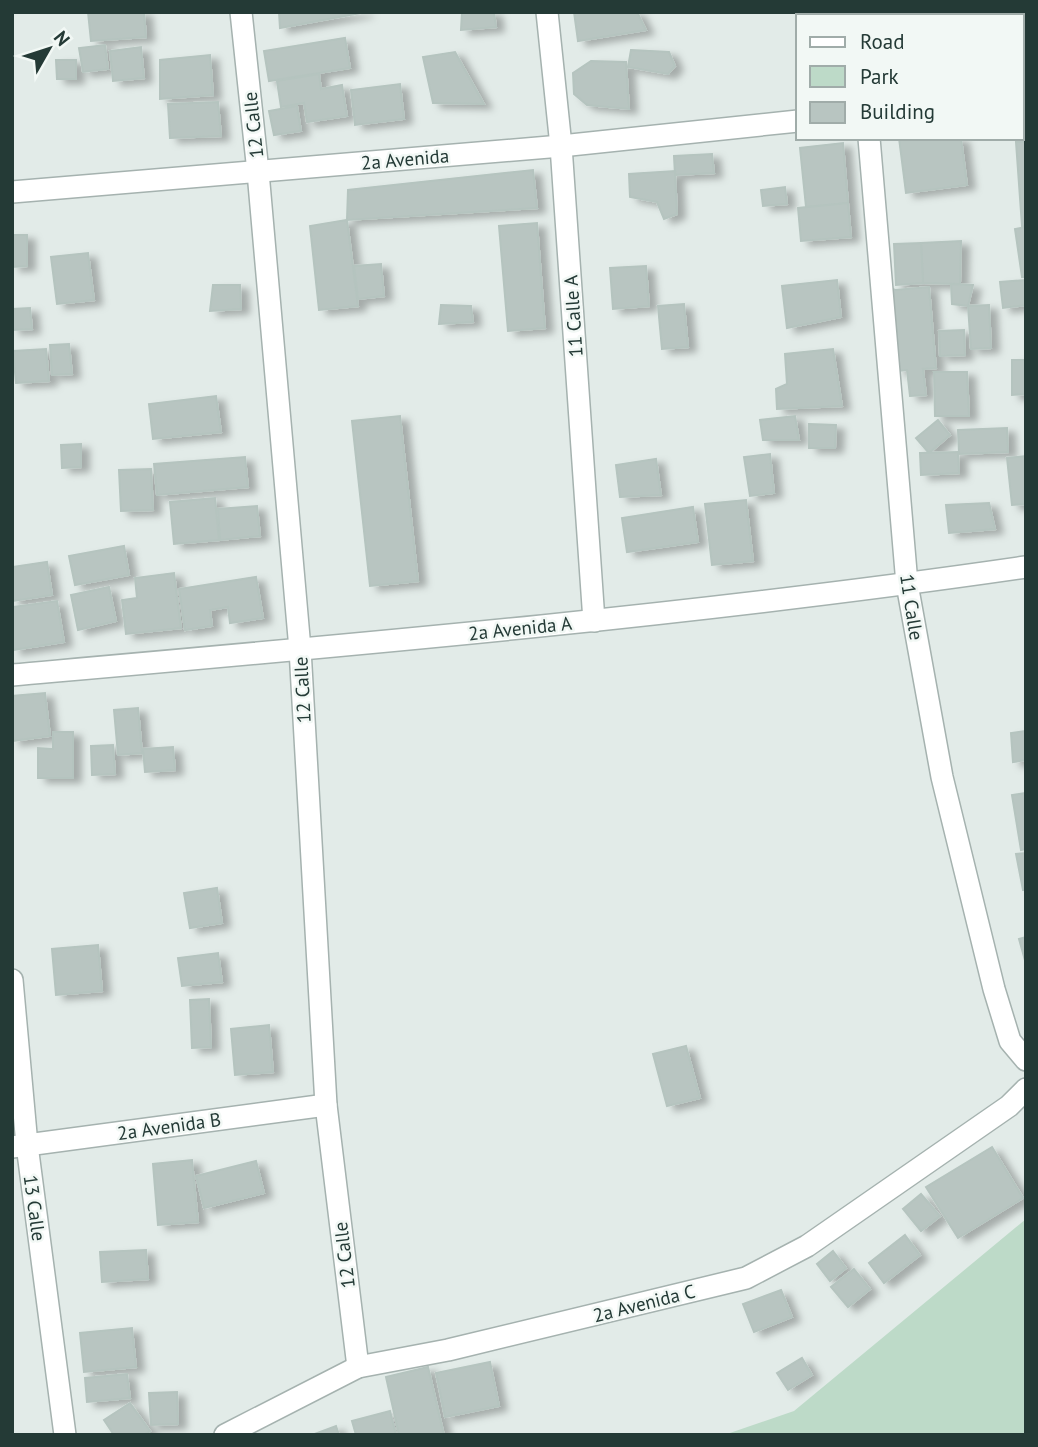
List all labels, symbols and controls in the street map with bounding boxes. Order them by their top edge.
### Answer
north arrow [14,14,84,84]
legend [796,14,1024,140]
text: N [49,26,75,51]
text: Road [860,28,904,55]
text: Park [860,63,899,90]
street label: 12 Calle [238,91,268,159]
text: Building [860,98,935,125]
street label: 2a Avenida [360,143,450,175]
street label: 11 Calle A [558,274,588,358]
street label: 11 Calle [895,572,929,642]
street label: 2a Avenida A [467,611,573,645]
street label: 12 Calle [288,656,316,724]
street label: 2a Avenida B [116,1107,222,1145]
street label: 13 Calle [18,1173,52,1243]
street label: 12 Calle [328,1221,360,1289]
street label: 2a Avenida C [590,1279,698,1327]

